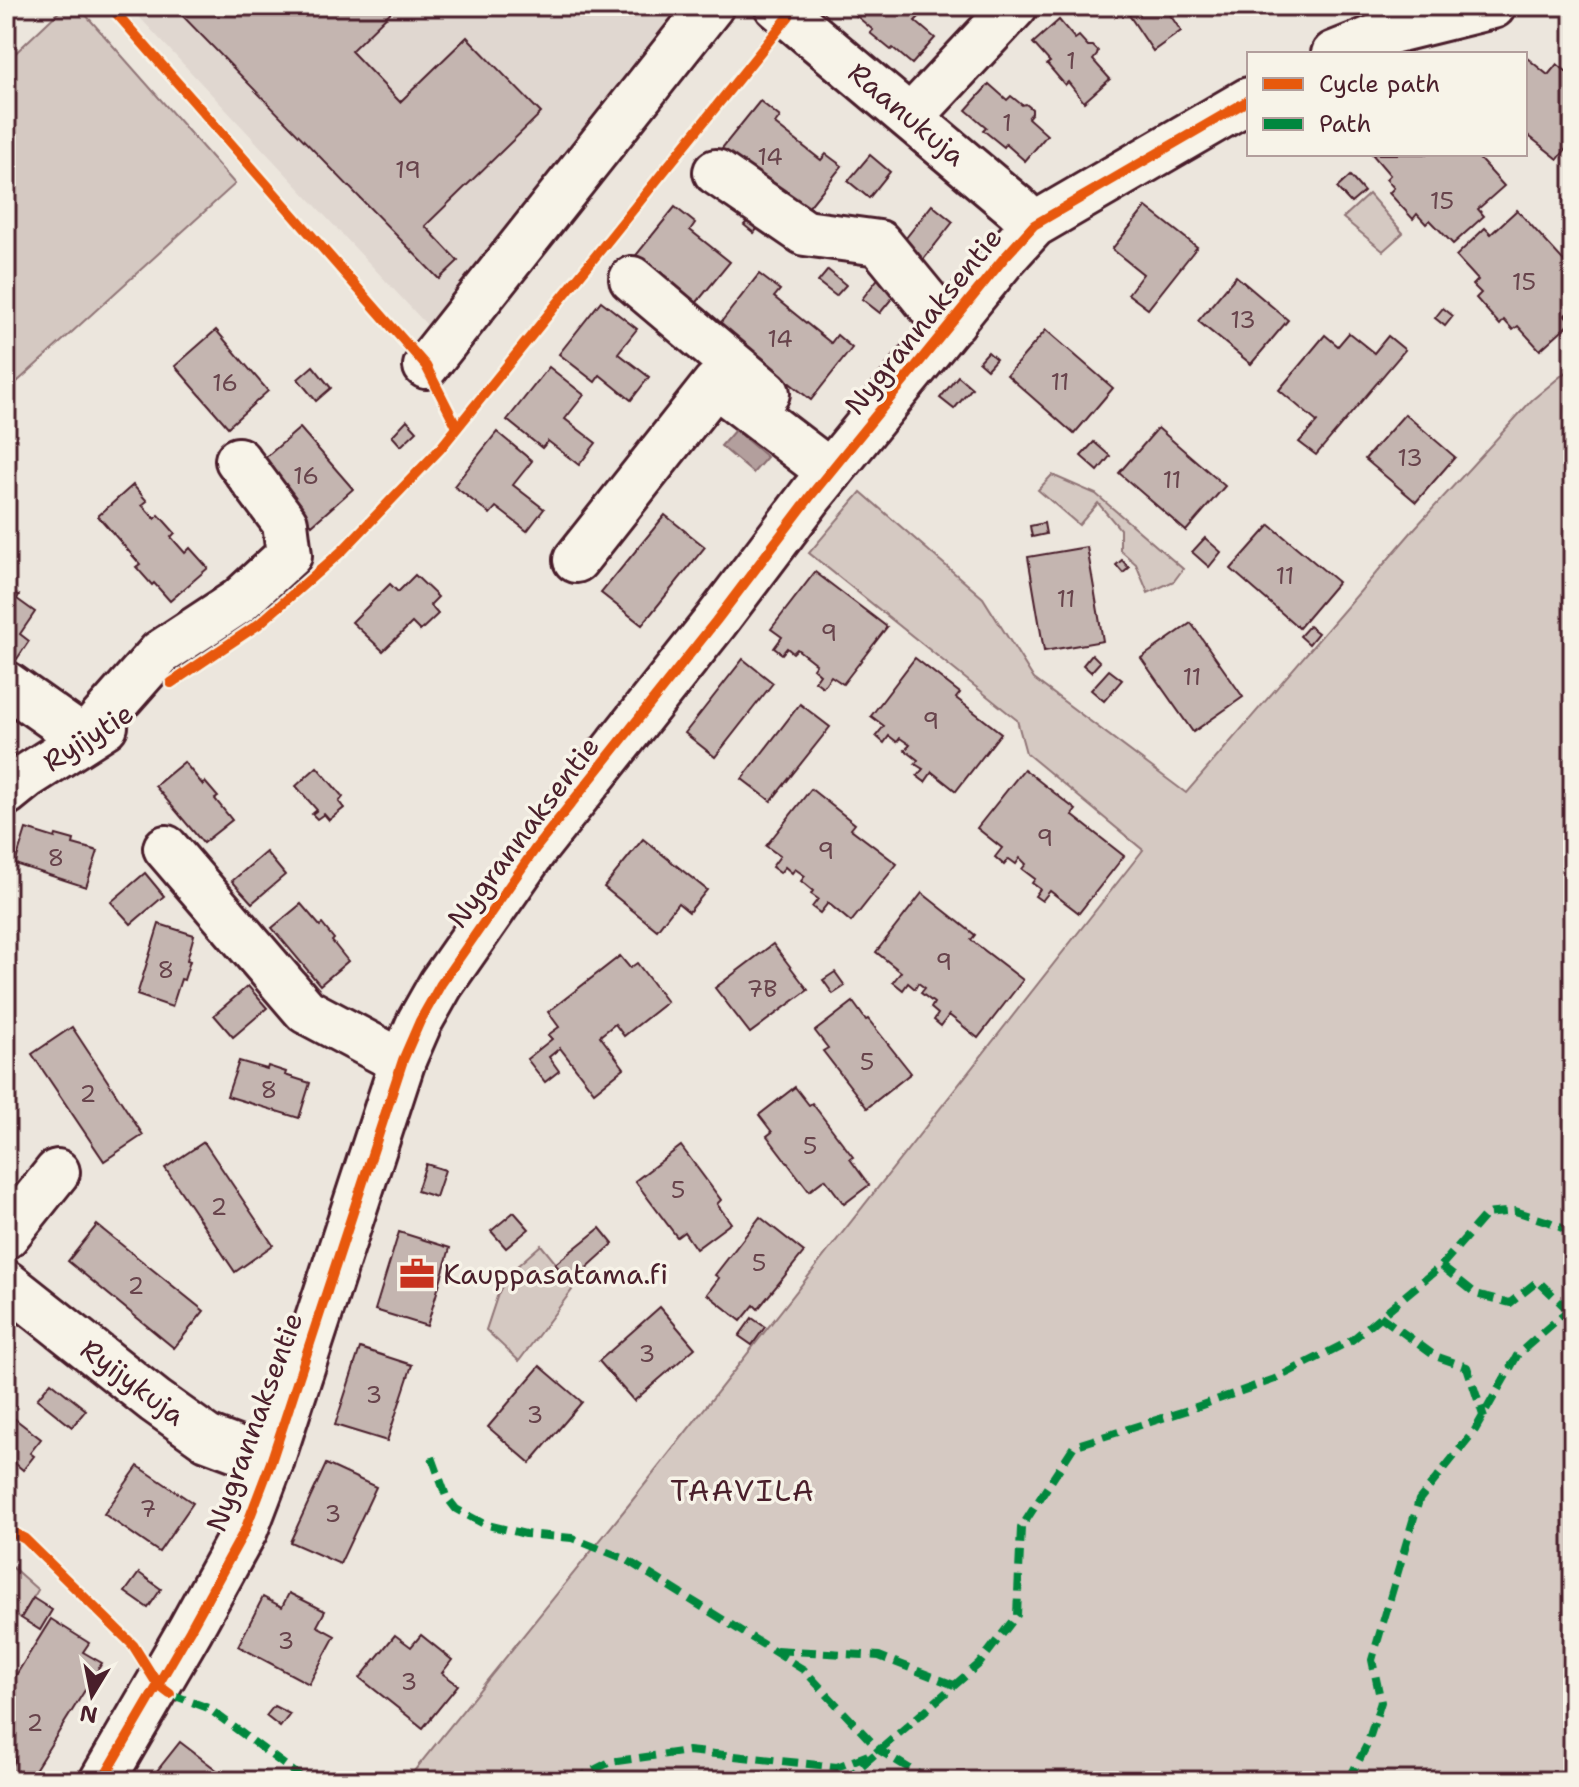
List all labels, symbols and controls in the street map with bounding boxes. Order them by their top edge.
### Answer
house number: 1 [1066,45,1076,77]
legend [1247,52,1527,156]
street label: Raanukuja [840,54,974,174]
text: Cycle path [1319,68,1440,100]
house number: 1 [1002,107,1012,139]
text: Path [1319,108,1371,140]
house number: 14 [757,141,783,173]
house number: 19 [395,154,421,186]
house number: 15 [1430,185,1454,217]
street label: Nygrannaksentie [836,219,1010,423]
house number: 15 [1512,266,1536,298]
house number: 13 [1230,304,1256,336]
house number: 14 [767,323,793,355]
house number: 11 [1050,366,1070,398]
house number: 16 [212,367,238,399]
house number: 13 [1397,442,1423,474]
house number: 16 [293,460,319,492]
house number: 11 [1162,464,1182,496]
house number: 11 [1275,560,1295,592]
house number: 11 [1056,583,1076,615]
house number: 9 [821,617,837,649]
house number: 11 [1182,661,1202,693]
street label: Ryijytie [35,694,141,780]
house number: 9 [923,705,939,737]
street label: Nygrannaksentie [438,728,608,936]
house number: 9 [1037,822,1053,854]
house number: 9 [818,835,834,867]
house number: 8 [48,842,64,874]
house number: 9 [936,946,952,978]
house number: 8 [158,954,174,986]
house number: 7B [747,973,777,1005]
house number: 5 [860,1046,874,1078]
house number: 8 [261,1074,277,1106]
house number: 2 [80,1078,96,1110]
house number: 5 [803,1130,817,1162]
house number: 5 [671,1174,685,1206]
house number: 2 [211,1191,227,1223]
house number: 5 [752,1247,766,1279]
office icon: Kauppasatama.fi [398,1255,436,1293]
place label: Kauppasatama.fi [443,1255,668,1293]
house number: 2 [128,1270,144,1302]
street label: Nygrannaksentie [197,1307,311,1537]
street label: Ryijykuja [73,1330,193,1434]
house number: 3 [639,1338,655,1370]
house number: 3 [366,1379,382,1411]
house number: 3 [527,1399,543,1431]
district label: TAAVILA [670,1470,816,1511]
house number: 7 [140,1493,156,1525]
house number: 3 [325,1498,341,1530]
house number: 3 [278,1625,294,1657]
north arrow [52,1655,132,1735]
house number: 3 [401,1666,417,1698]
text: N [78,1698,100,1730]
house number: 2 [27,1707,43,1739]

